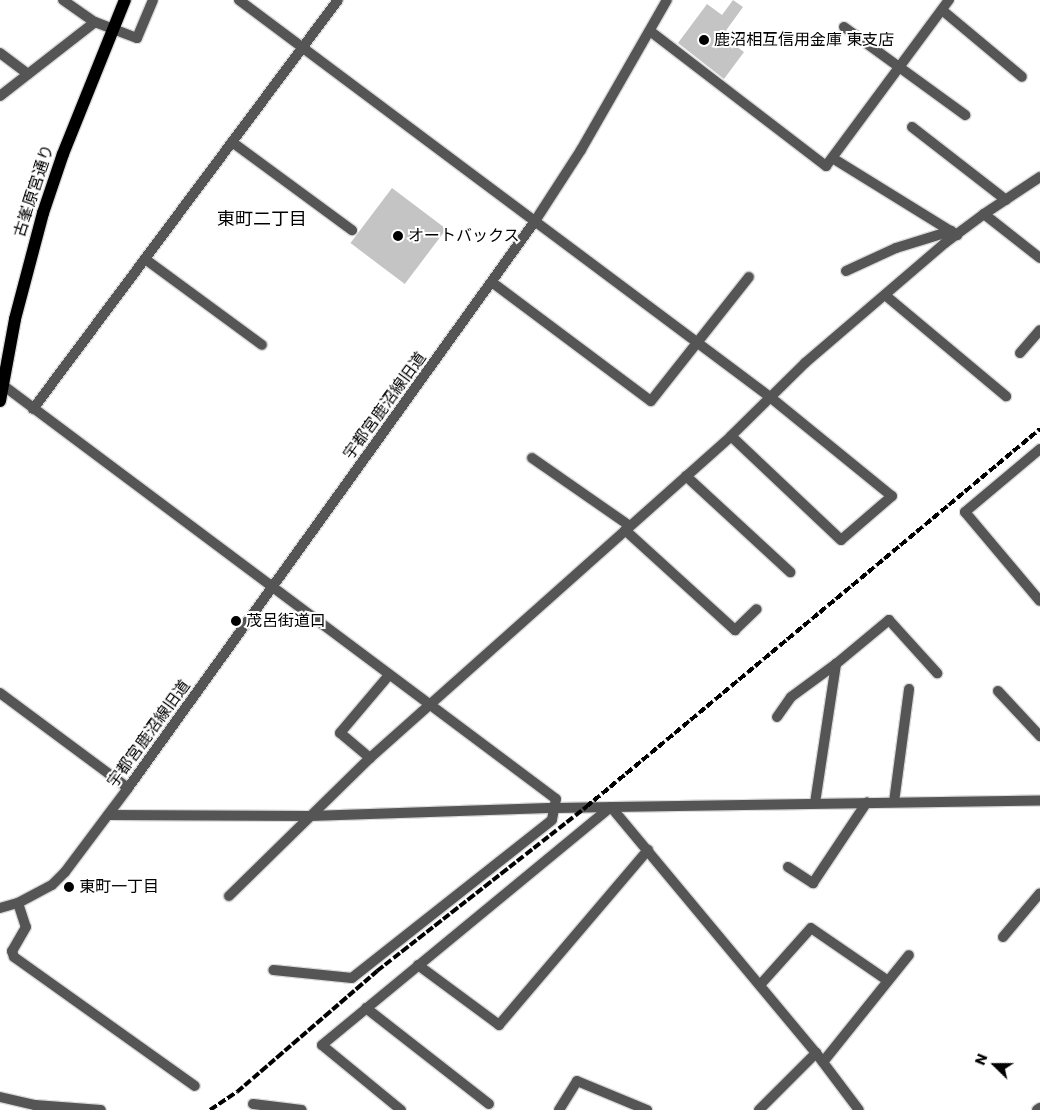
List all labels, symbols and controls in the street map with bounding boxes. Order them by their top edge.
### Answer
place label: 鹿沼相互信用金庫 東支店 [714,30,894,50]
marker: 鹿沼相互信用金庫 東支店 [698,34,710,46]
street label: 古峯原宮通り [10,142,58,240]
district label: 東町二丁目 [217,208,307,230]
place label: オートバックス [408,226,520,246]
marker: オートバックス [392,230,404,242]
street label: 宇都宮鹿沼線旧道 [340,349,430,463]
place label: 茂呂街道口 [246,611,326,631]
marker: 茂呂街道口 [230,615,242,627]
street label: 宇都宮鹿沼線旧道 [104,677,194,791]
place label: 東町一丁目 [79,877,159,897]
marker: 東町一丁目 [63,881,75,893]
north arrow [970,1040,1020,1090]
text: N [970,1051,992,1068]

